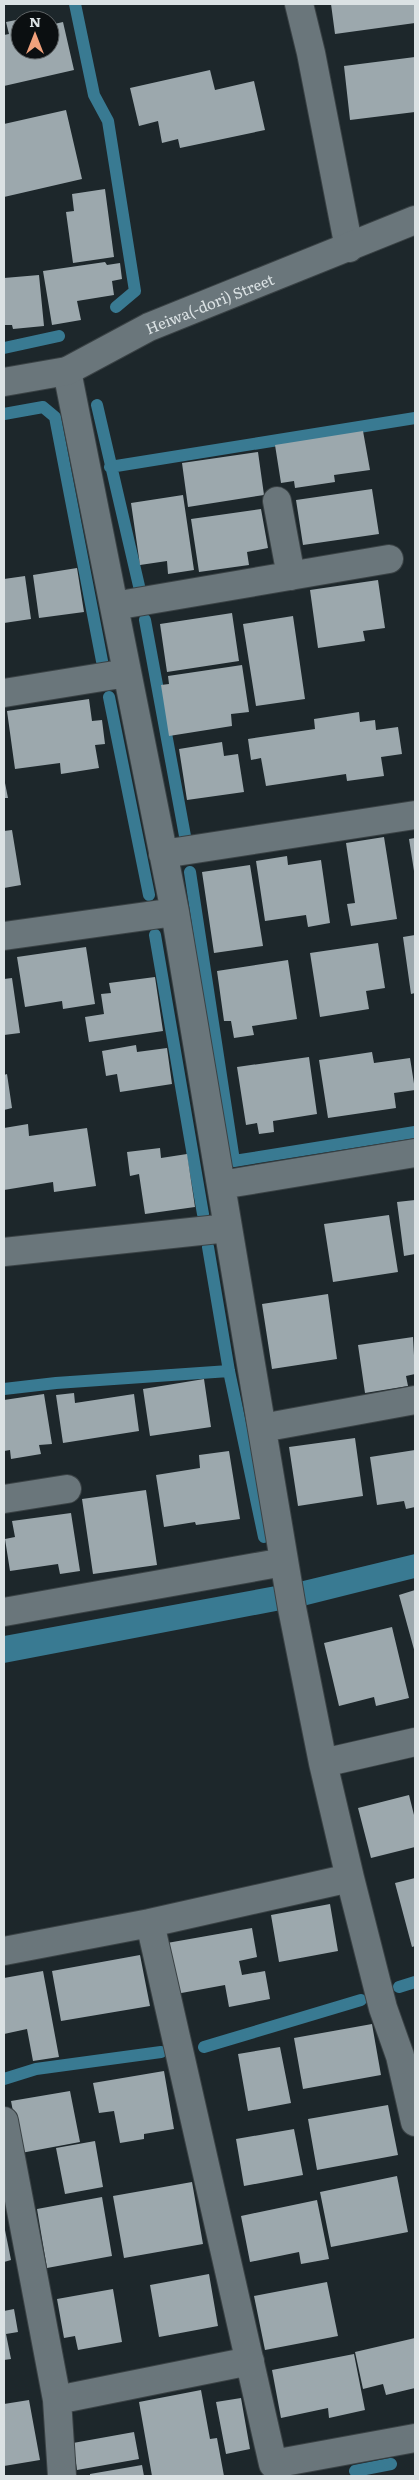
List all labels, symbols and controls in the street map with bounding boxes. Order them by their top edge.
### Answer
north arrow [10,10,60,60]
text: N [29,11,41,31]
street label: Heiwa(-dori) Street [142,267,277,339]

